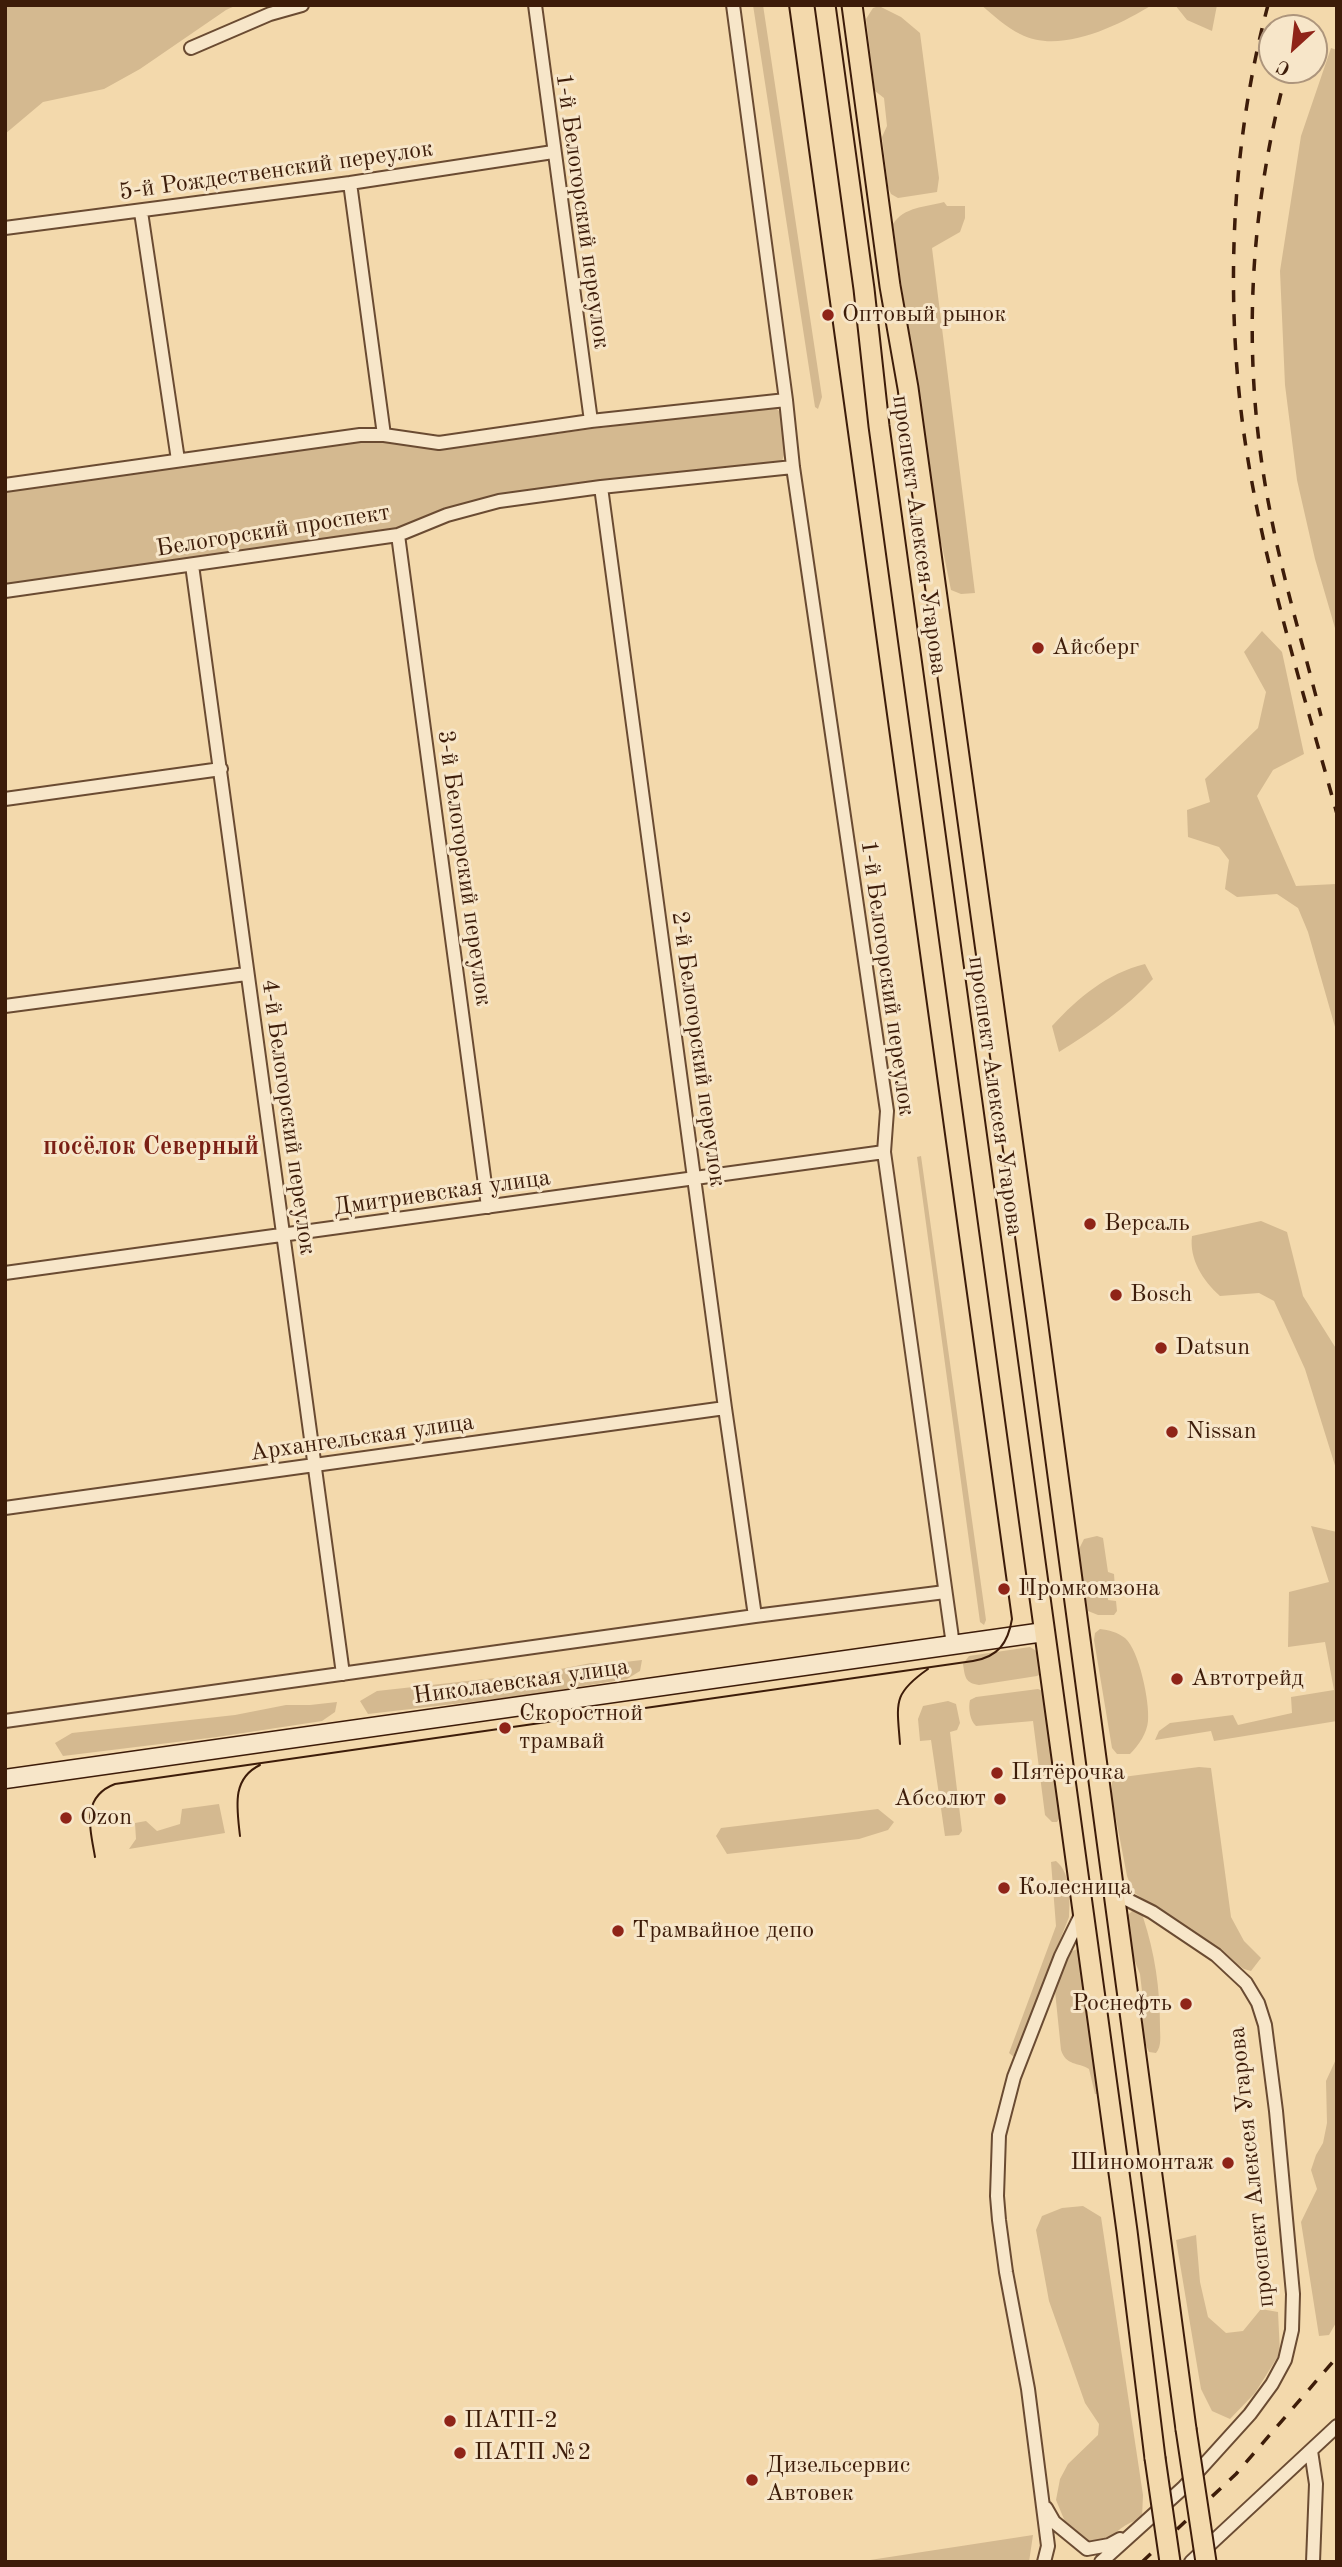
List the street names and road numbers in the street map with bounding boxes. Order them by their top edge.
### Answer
street label: 1-й Белогорский переулок [548,71,616,351]
street label: 5-й Рождественский переулок [117,135,435,207]
street label: проспект Алексея Угарова [885,393,953,677]
street label: Белогорский проспект [154,498,392,564]
street label: 3-й Белогорский переулок [430,728,498,1008]
street label: 1-й Белогорский переулок [853,838,921,1118]
street label: 2-й Белогорский переулок [664,909,732,1189]
street label: проспект Алексея Угарова [961,954,1029,1238]
street label: 4-й Белогорский переулок [254,977,322,1257]
street label: Дмитриевская улица [332,1164,552,1222]
street label: Архангельская улица [248,1408,476,1468]
street label: Николаевская улица [411,1653,631,1711]
street label: проспект Алексея Угарова [1223,2025,1281,2309]

